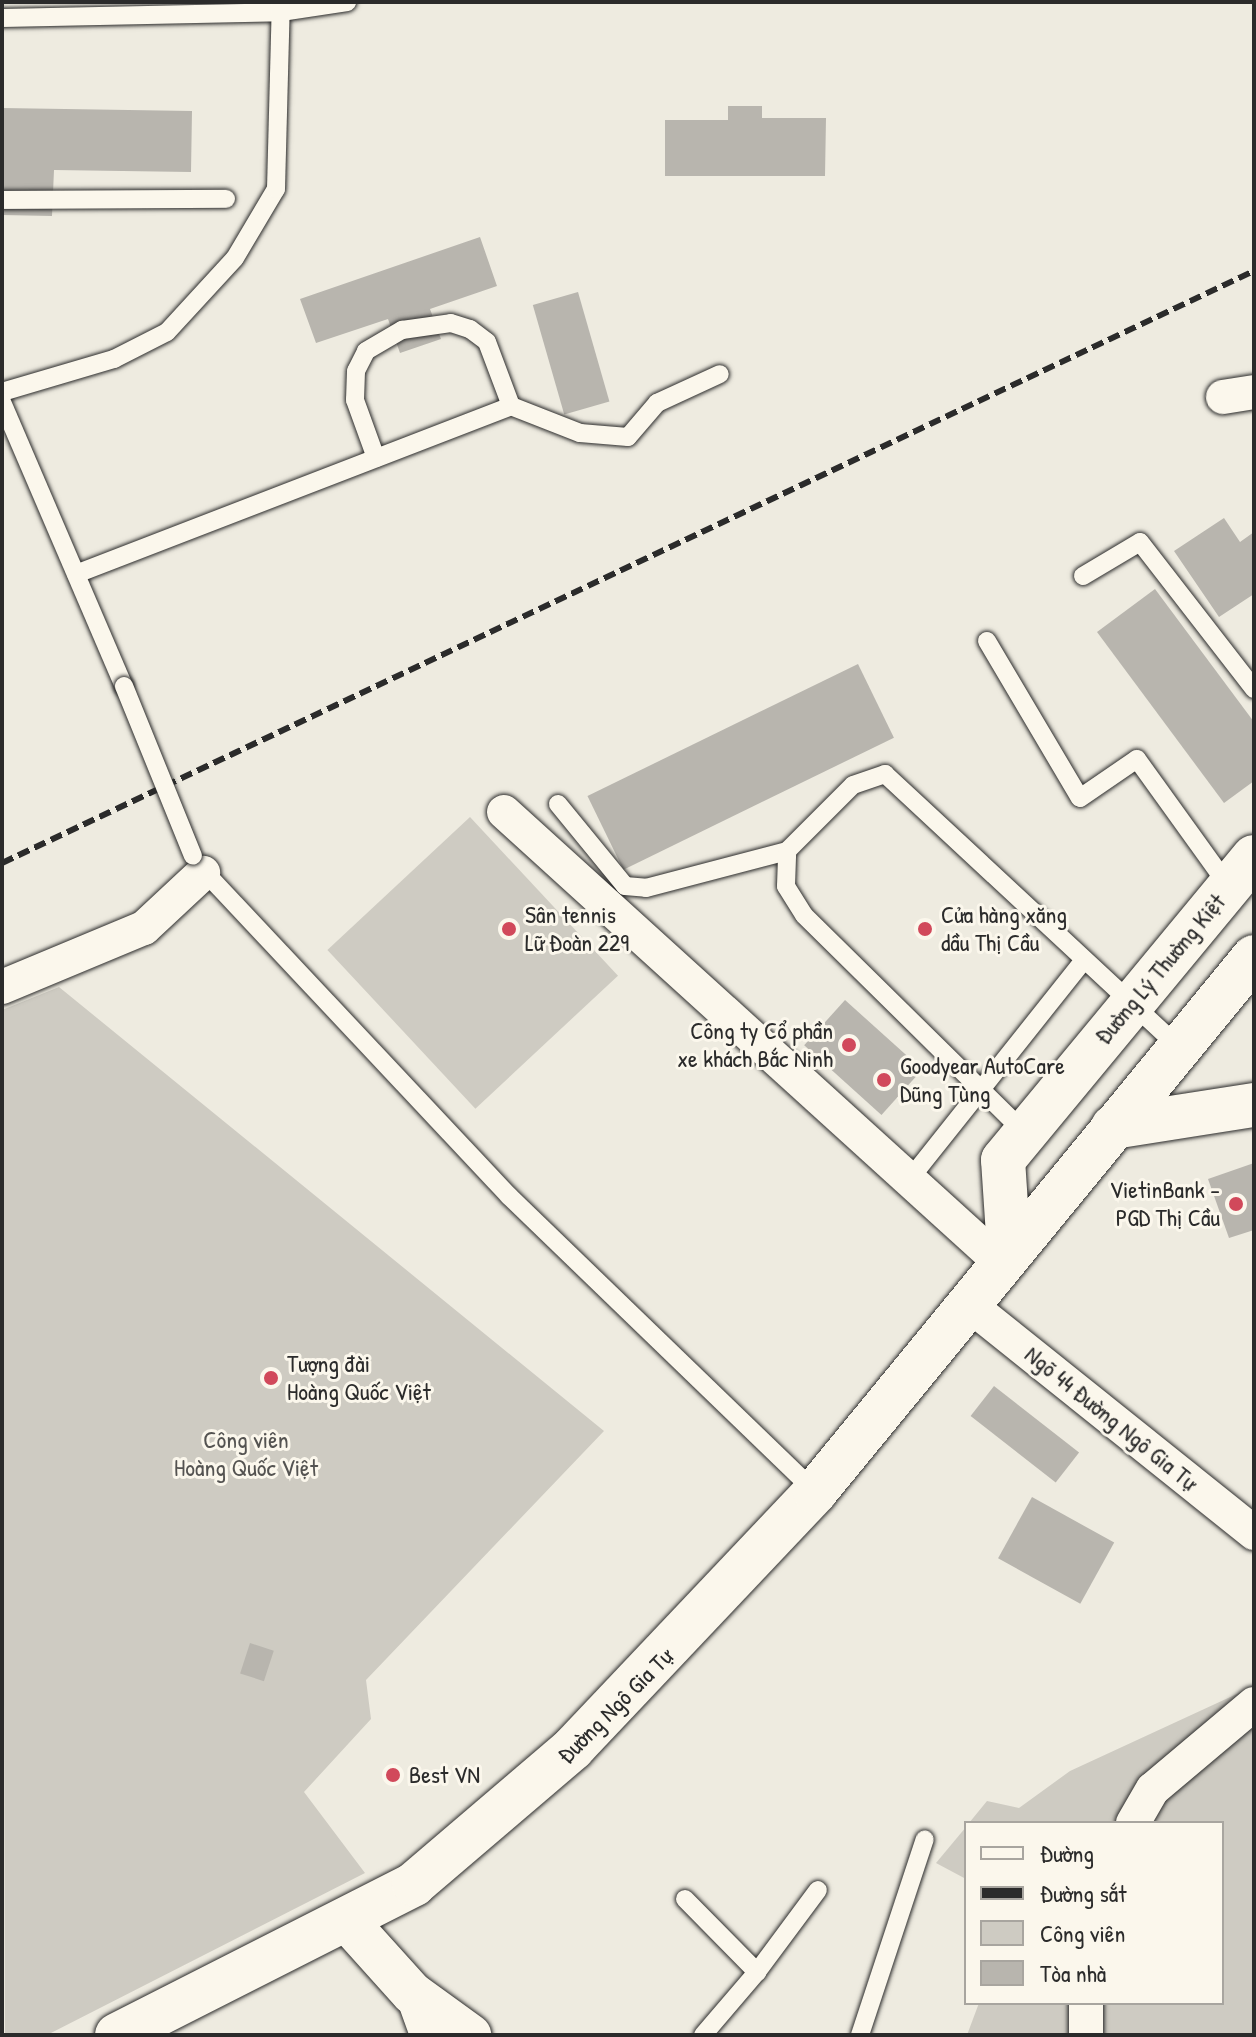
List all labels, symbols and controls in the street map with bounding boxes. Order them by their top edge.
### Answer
street label: Đường Lý Thường Kiệt [1089,888,1231,1050]
place label: Sân tennis Lữ Đoàn 229 [525,901,629,957]
place label: Cửa hàng xăng dầu Thị Cầu [941,901,1067,957]
marker: Sân tennis Lữ Đoàn 229 [500,920,518,938]
marker: Cửa hàng xăng dầu Thị Cầu [916,920,934,938]
place label: Công ty Cổ phần xe khách Bắc Ninh [677,1017,833,1073]
marker: Công ty Cổ phần xe khách Bắc Ninh [840,1036,858,1054]
place label: Goodyear AutoCare Dũng Tùng [900,1052,1065,1108]
marker: Goodyear AutoCare Dũng Tùng [875,1071,893,1089]
place label: VietinBank - PGD Thị Cầu [1110,1176,1220,1232]
marker: VietinBank - PGD Thị Cầu [1227,1195,1245,1213]
street label: Ngõ 44 Đường Ngô Gia Tự [1019,1340,1203,1496]
place label: Tượng đài Hoàng Quốc Việt [287,1350,431,1406]
marker: Tượng đài Hoàng Quốc Việt [262,1369,280,1387]
park label: Công viên Hoàng Quốc Việt [174,1426,318,1482]
street label: Đường Ngô Gia Tự [551,1642,679,1770]
place label: Best VN [409,1761,480,1789]
marker: Best VN [384,1766,402,1784]
legend [964,1821,1224,2005]
text: Đường [1040,1837,1094,1869]
text: Đường sắt [1040,1877,1126,1909]
text: Công viên [1040,1917,1125,1949]
text: Tòa nhà [1040,1957,1106,1989]

